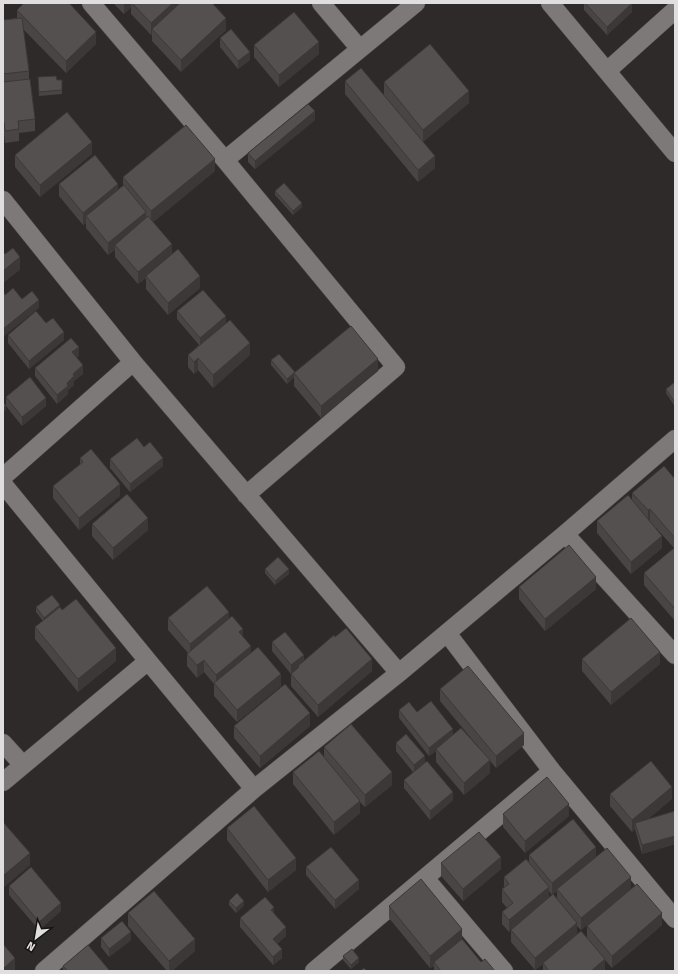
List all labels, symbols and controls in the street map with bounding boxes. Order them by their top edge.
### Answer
north arrow [16,918,56,958]
text: N [25,939,38,954]

